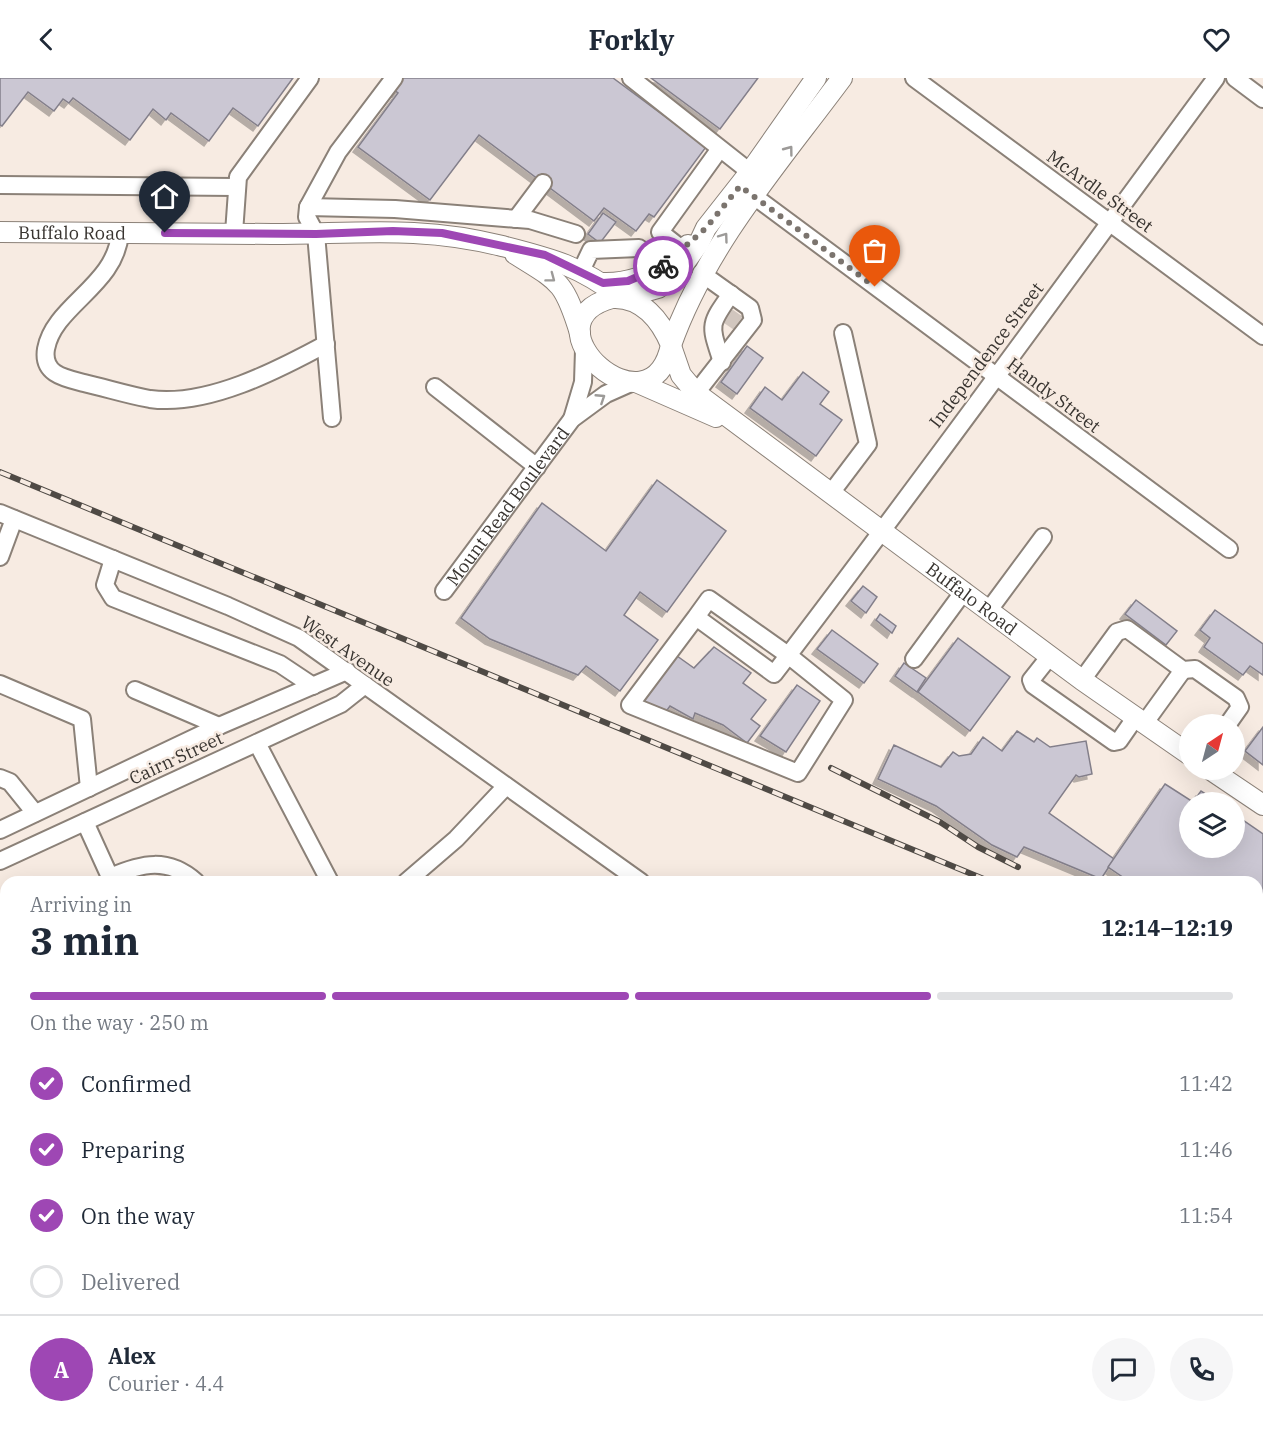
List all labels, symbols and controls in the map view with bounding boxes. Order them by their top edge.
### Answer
text: Forkly [589,22,674,57]
icon: back [30,23,63,56]
icon: heart [1200,23,1233,56]
one-way arrow [782,145,793,156]
street label: McArdle Street [1042,145,1158,237]
pin [139,171,190,233]
icon: home [148,180,181,213]
street label: Buffalo Road [18,221,126,244]
pin [849,225,900,287]
one-way arrow [717,232,728,243]
icon: bag [858,234,891,267]
courier [633,236,693,296]
icon: bike [647,250,680,283]
one-way arrow [544,270,555,281]
street label: Independence Street [924,278,1048,432]
street label: Handy Street [1003,352,1105,438]
one-way arrow [594,394,605,405]
street label: Mount Read Boulevard [441,422,574,590]
street label: Buffalo Road [922,557,1022,640]
street label: West Avenue [297,610,399,692]
north arrow [1179,714,1245,780]
map controls [1179,714,1245,858]
street label: Cairn Street [125,726,227,790]
button: layers [1179,792,1245,858]
text: Arriving in [30,891,132,918]
text: 12:14–12:19 [1101,913,1233,942]
text: 3 min [30,915,139,966]
text: On the way · 250 m [30,1009,209,1036]
icon: check [30,1067,63,1100]
text: Confirmed [81,1069,192,1098]
text: 11:42 [1179,1070,1233,1097]
icon: check [30,1133,63,1166]
text: Preparing [81,1135,185,1164]
text: 11:46 [1179,1136,1233,1163]
icon: check [30,1199,63,1232]
text: On the way [81,1201,195,1230]
text: 11:54 [1179,1202,1233,1229]
text: Delivered [81,1267,180,1296]
button: chat [1092,1338,1155,1401]
button: phone [1170,1338,1233,1401]
text: Alex [108,1341,156,1370]
text: A [54,1355,69,1384]
text: Courier · 4.4 [108,1370,224,1397]

